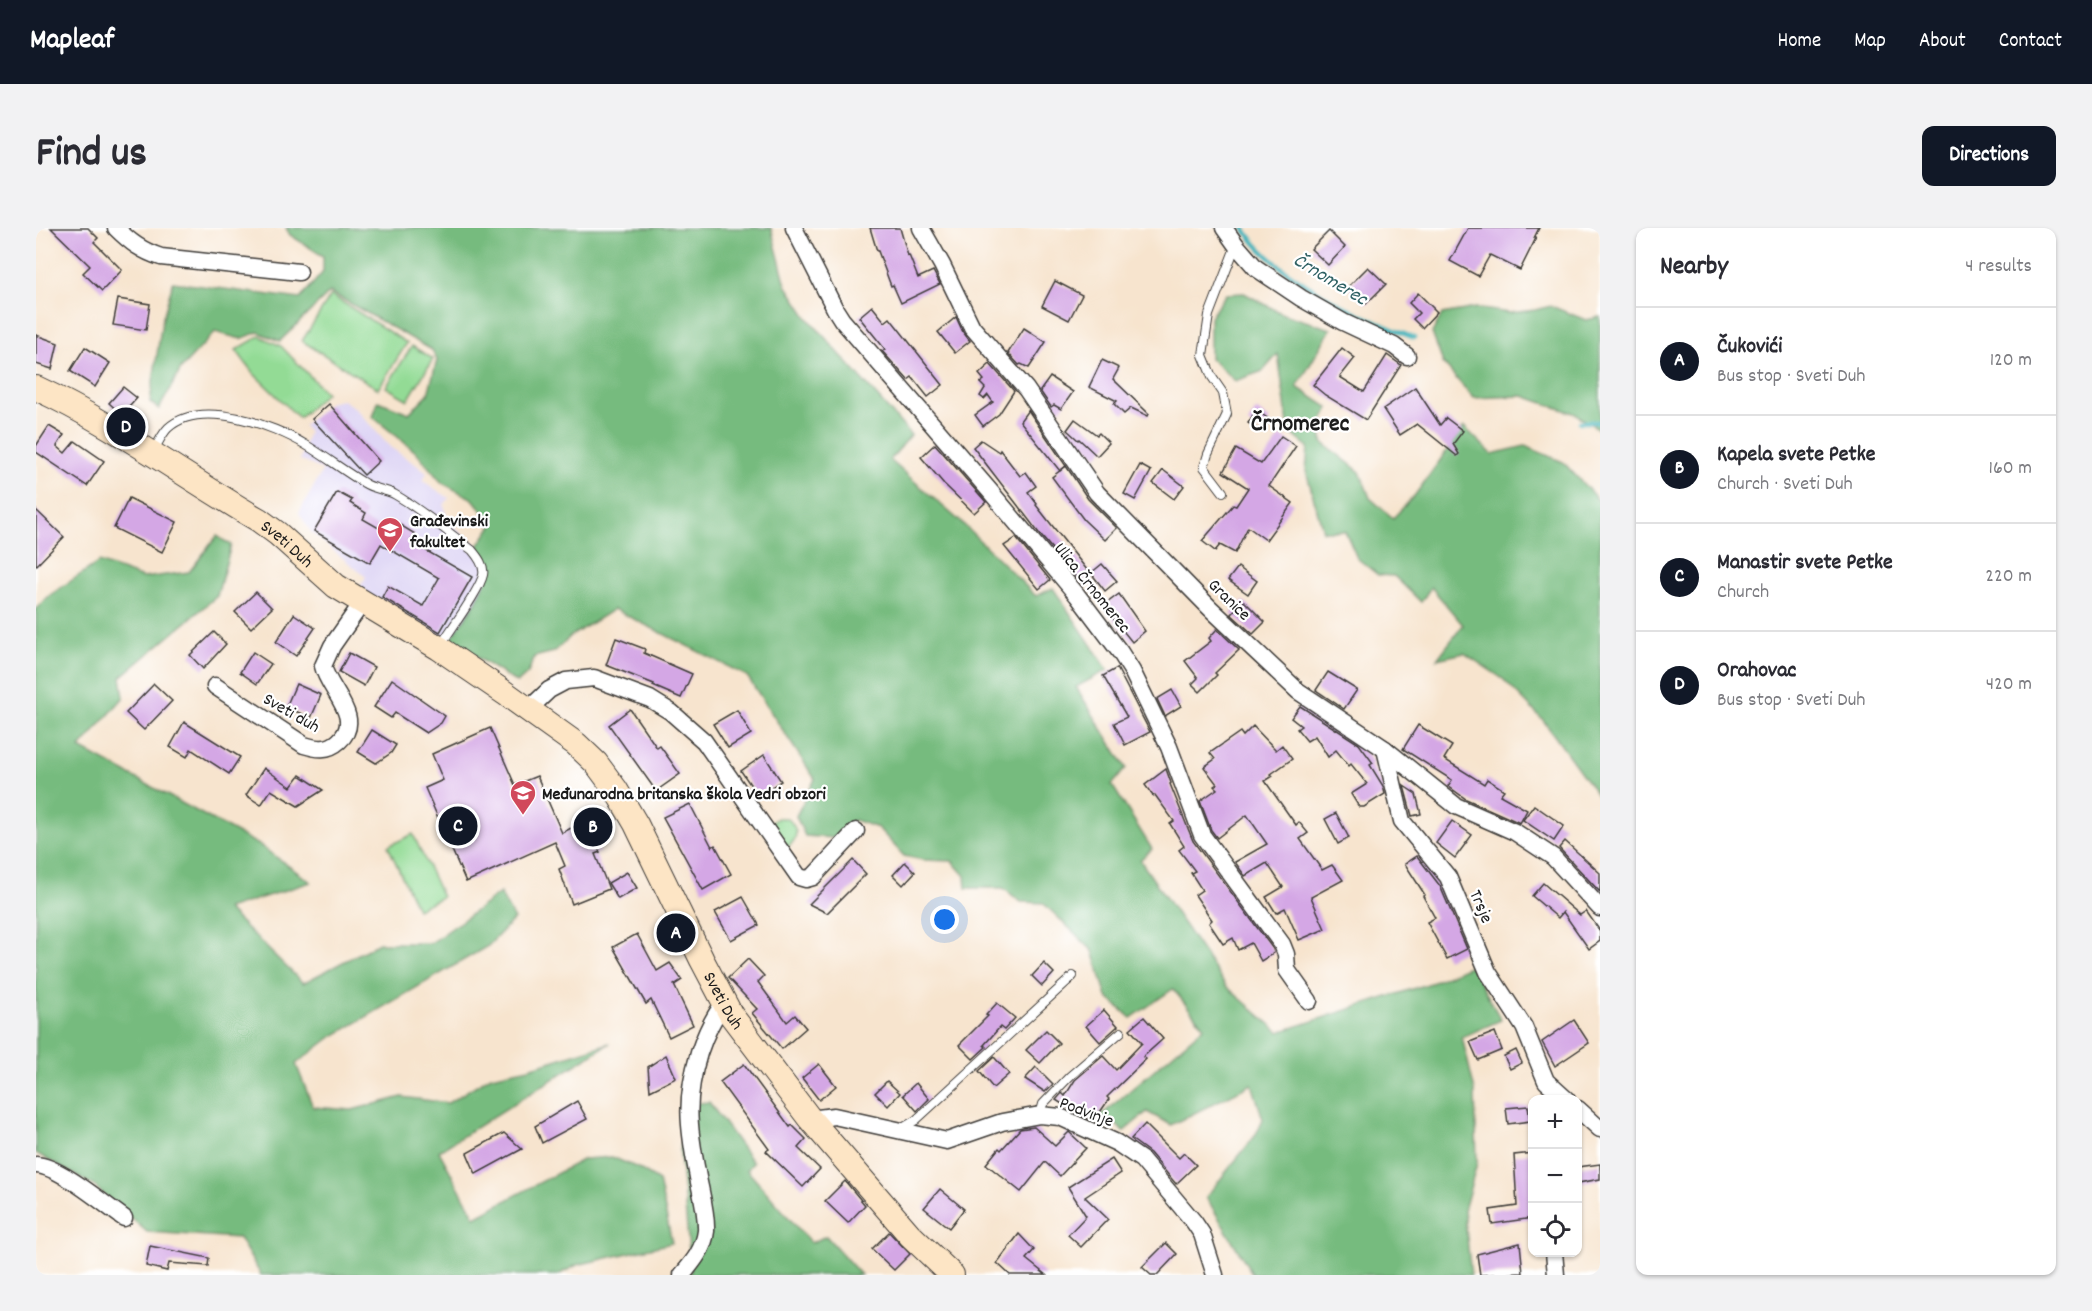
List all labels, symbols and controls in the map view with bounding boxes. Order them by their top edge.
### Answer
text: Mapleaf [30,22,114,62]
text: Home [1777,27,1821,57]
text: Map [1854,27,1886,57]
text: About [1919,27,1966,57]
text: Contact [1999,27,2062,57]
text: Find us [36,126,147,186]
button: Directions [1922,126,2056,186]
water label: Črnomerec [1287,247,1373,314]
text: Nearby [1660,249,1728,286]
text: 4 results [1965,253,2032,281]
text: Čukovići [1717,332,1782,363]
text: A [1674,347,1685,375]
text: 120 m [1990,347,2032,375]
text: Bus stop · Sveti Duh [1717,363,1865,391]
pin: D [106,404,146,450]
district label: Črnomerec [1251,408,1350,442]
text: Kapela svete Petke [1717,440,1875,471]
text: B [1675,455,1684,483]
text: 160 m [1989,455,2032,483]
text: Church · Sveti Duh [1717,471,1853,499]
place label: Građevinski fakultet [409,510,489,556]
street label: Sveti Duh [254,515,318,575]
school or university icon: Građevinski fakultet [375,515,405,553]
street label: Ulica Črnomerec [1047,538,1135,639]
text: Manastir svete Petke [1717,548,1893,579]
text: C [1675,563,1684,591]
text: 220 m [1985,563,2032,591]
street label: Granice [1201,574,1255,628]
text: Church [1717,579,1769,607]
text: Orahovac [1717,656,1796,687]
text: D [1674,671,1685,699]
text: 420 m [1986,671,2032,699]
text: Bus stop · Sveti Duh [1717,687,1865,715]
street label: Sveti duh [258,688,324,740]
school or university icon: Međunarodna britanska škola Vedri obzori [508,778,538,816]
place label: Međunarodna britanska škola Vedri obzori [542,783,827,808]
pin: C [438,804,478,848]
pin: B [574,804,612,850]
street label: Trsje [1462,886,1498,928]
your location [930,905,959,934]
pin: A [656,910,696,956]
street label: Sveti Duh [695,968,748,1036]
street label: Podvinje [1055,1092,1117,1135]
map controls [1528,1095,1582,1257]
button: + [1528,1095,1582,1149]
button: − [1528,1149,1582,1203]
button: locate [1528,1203,1582,1257]

